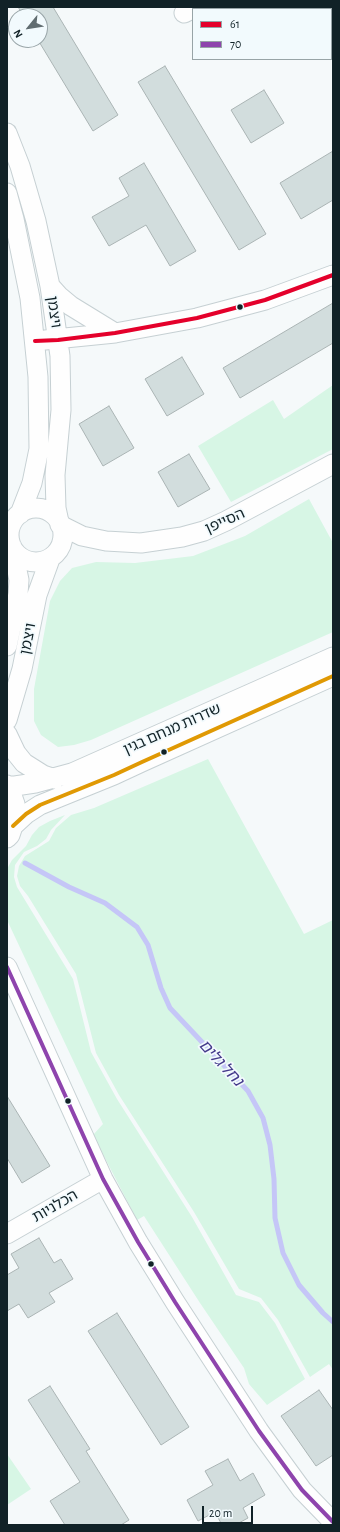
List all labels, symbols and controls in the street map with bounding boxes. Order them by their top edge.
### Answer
north arrow [8,8,48,48]
legend [192,8,332,60]
text: 61 [230,18,240,30]
text: N [11,28,25,40]
text: 70 [230,38,241,50]
street label: ויצמן [43,295,65,329]
unlabelled marker [235,302,245,312]
street label: הסייפן [202,504,248,538]
street label: ויצמן [16,622,40,656]
street label: שדרות מנחם בגין [120,699,224,759]
unlabelled marker [159,747,169,757]
water label: נחל גלים [195,1036,247,1090]
unlabelled marker [63,1096,73,1106]
street label: הכלניות [29,1186,81,1226]
unlabelled marker [146,1259,156,1269]
scale bar [204,1498,255,1524]
text: 20 m [209,1507,232,1519]

